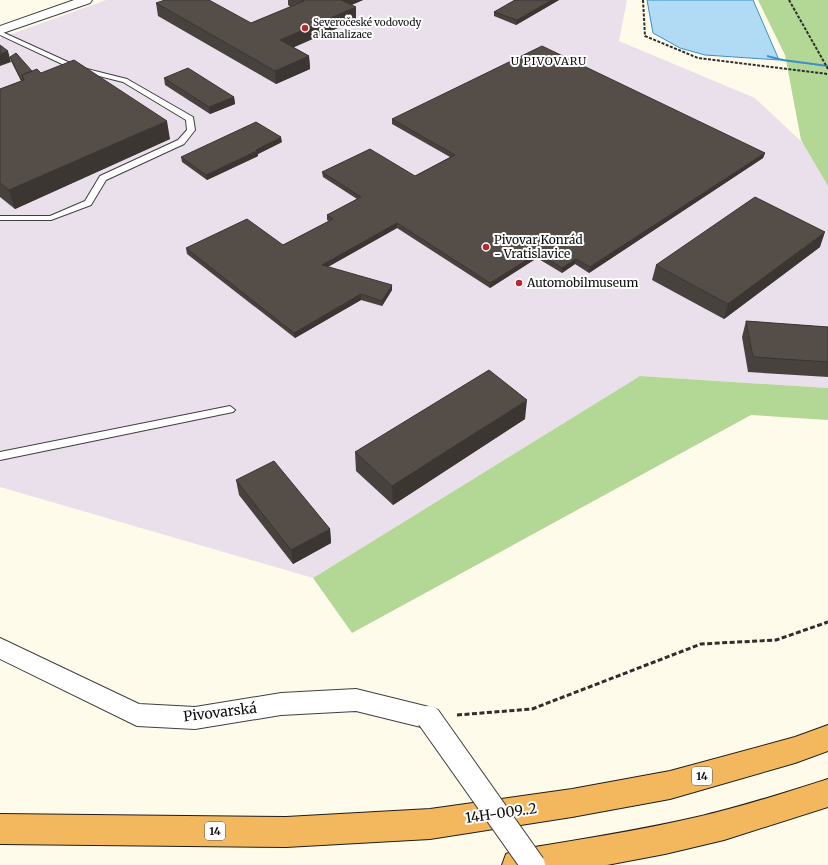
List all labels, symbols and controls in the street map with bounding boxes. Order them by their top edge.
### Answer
place label: Severočeské vodovody a kanalizace [313,16,421,41]
marker: Severočeské vodovody a kanalizace [300,23,310,33]
district label: U PIVOVARU [511,54,587,68]
place label: Pivovar Konrád - Vratislavice [494,232,583,261]
marker: Pivovar Konrád - Vratislavice [481,242,491,252]
place label: Automobilmuseum [526,275,638,290]
marker: Automobilmuseum [514,278,524,288]
street label: Pivovarská [182,699,258,725]
road number: 14 [692,767,712,785]
street label: 14H-009..2 [464,799,538,827]
road number: 14 [205,822,225,840]

